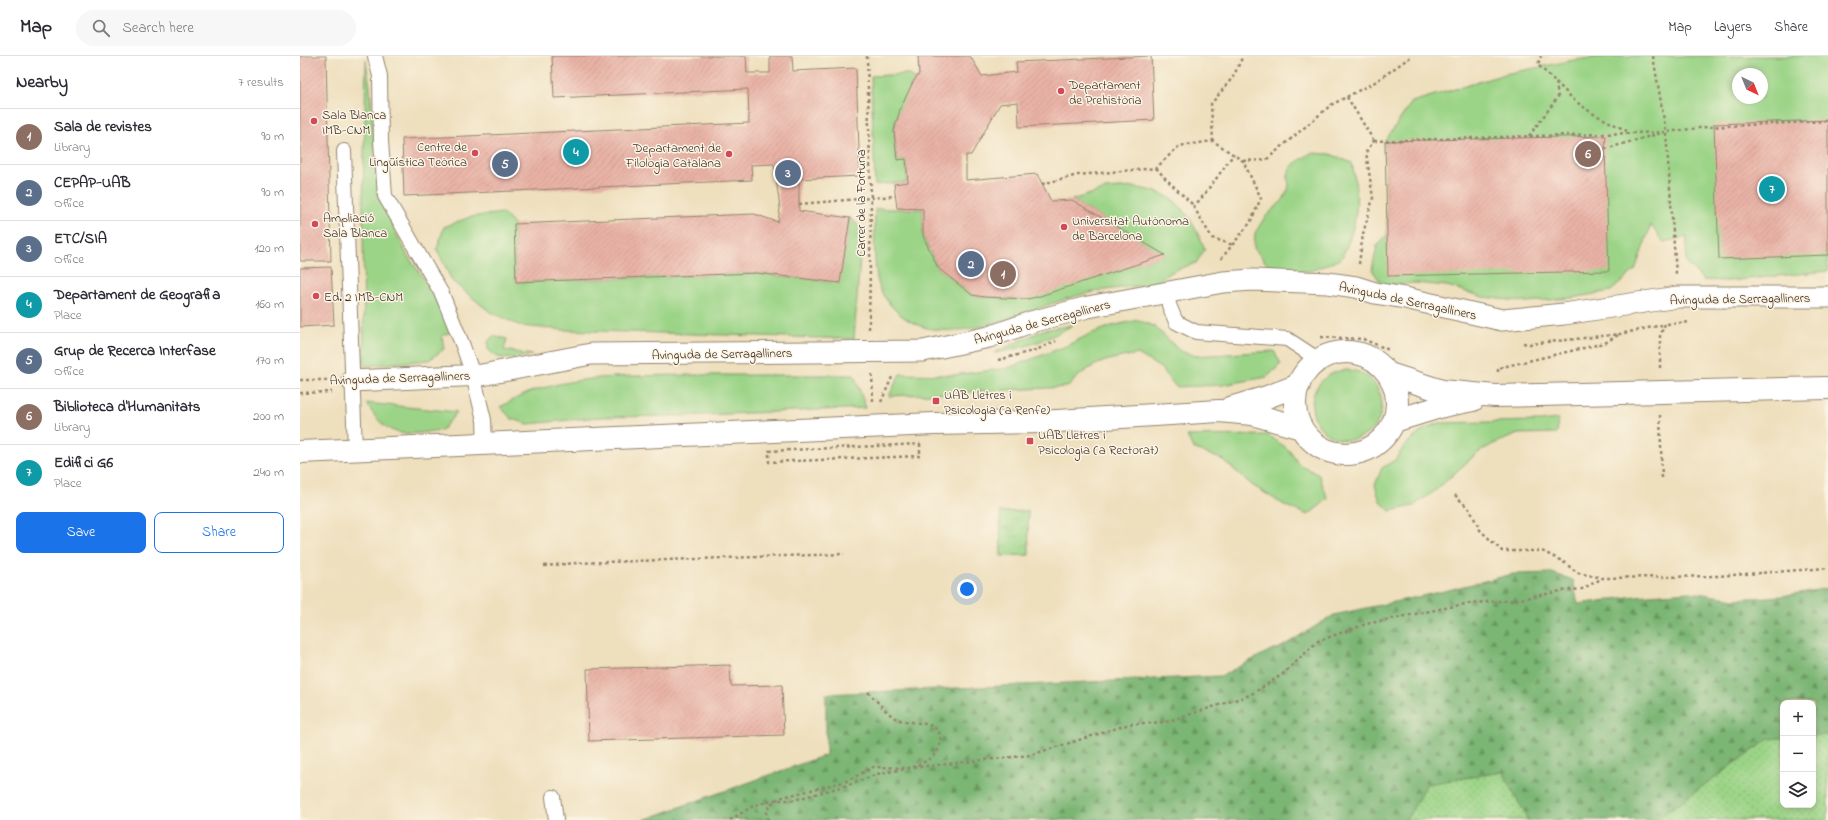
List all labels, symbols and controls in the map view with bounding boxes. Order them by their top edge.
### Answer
search box [76,10,356,46]
text: Map [20,14,52,41]
icon: search [90,17,112,39]
text: Search here [122,17,194,39]
text: Map [1668,17,1692,38]
text: Layers [1714,17,1752,38]
text: Share [1774,17,1808,38]
north arrow [1732,68,1768,104]
text: Nearby [16,70,68,95]
text: 7 results [238,73,284,92]
place label: Departament de Prehistòria [1068,76,1142,110]
marker: Departament de Prehistòria [1056,86,1066,96]
place label: Sala Blanca IMB-CNM [322,106,386,140]
text: Sala de revistes [54,116,152,138]
marker: Sala Blanca IMB-CNM [309,116,319,126]
text: 1 [27,127,31,146]
text: 90 m [261,127,284,146]
pin: 4 [563,137,589,167]
text: Library [54,138,90,157]
place label: Centre de Lingüística Teòrica [369,138,467,173]
place label: Departament de Filologia Catalana [625,139,721,174]
pin: 6 [1575,139,1601,169]
marker: Centre de Lingüística Teòrica [470,148,480,158]
pin: 5 [492,149,518,179]
marker: Departament de Filologia Catalana [724,149,734,159]
street label: Carrer de la Fortuna [852,149,871,257]
pin: 3 [775,158,801,188]
text: CEPAP-UAB [54,172,131,194]
pin: 7 [1759,174,1785,204]
text: 2 [26,183,32,202]
text: 90 m [261,183,284,202]
text: Office [54,194,84,213]
place label: Ampliació Sala Blanca [323,209,387,243]
place label: Universitat Autònoma de Barcelona [1072,212,1189,246]
marker: Ampliació Sala Blanca [310,219,320,229]
marker: Universitat Autònoma de Barcelona [1059,222,1069,232]
text: ETC/SIA [54,228,107,250]
text: 3 [26,239,32,258]
text: 120 m [254,239,284,258]
pin: 2 [958,249,984,279]
text: Office [54,250,84,269]
pin: 1 [990,259,1016,289]
street label: Avinguda de Serragalliners [1337,278,1479,326]
text: Departament de Geografia [54,284,220,306]
place label: Ed. 2 IMB-CNM [324,288,403,307]
street label: Avinguda de Serragalliners [1670,289,1811,311]
marker: Ed. 2 IMB-CNM [311,291,321,301]
text: 4 [26,295,32,314]
text: 160 m [255,295,284,314]
street label: Avinguda de Serragalliners [972,295,1113,351]
text: Place [54,306,82,325]
text: Grup de Recerca Interfase [54,340,216,362]
street label: Avinguda de Serragalliners [652,344,793,366]
text: 5 [25,351,33,370]
text: 170 m [256,351,284,370]
text: Office [54,362,84,381]
street label: Avinguda de Serragalliners [329,367,471,391]
place label: UAB Lletres i Psicologia (a Renfe) [944,386,1050,421]
text: Biblioteca d'Humanitats [54,396,200,418]
marker: UAB Lletres i Psicologia (a Renfe) [931,396,941,406]
text: 6 [26,407,32,426]
text: 200 m [253,407,284,426]
text: Library [54,418,90,437]
place label: UAB Lletres i Psicologia (a Rectorat) [1038,426,1158,461]
marker: UAB Lletres i Psicologia (a Rectorat) [1025,436,1035,446]
text: Edifici G6 [54,452,113,474]
text: 7 [26,463,32,482]
text: 240 m [253,463,284,482]
text: Place [54,474,82,493]
button: Save [16,512,146,553]
button: Share [154,512,284,553]
your location [957,579,977,599]
map controls [1780,700,1816,808]
button: + [1780,700,1816,736]
button: − [1780,736,1816,772]
button: layers [1780,772,1816,808]

